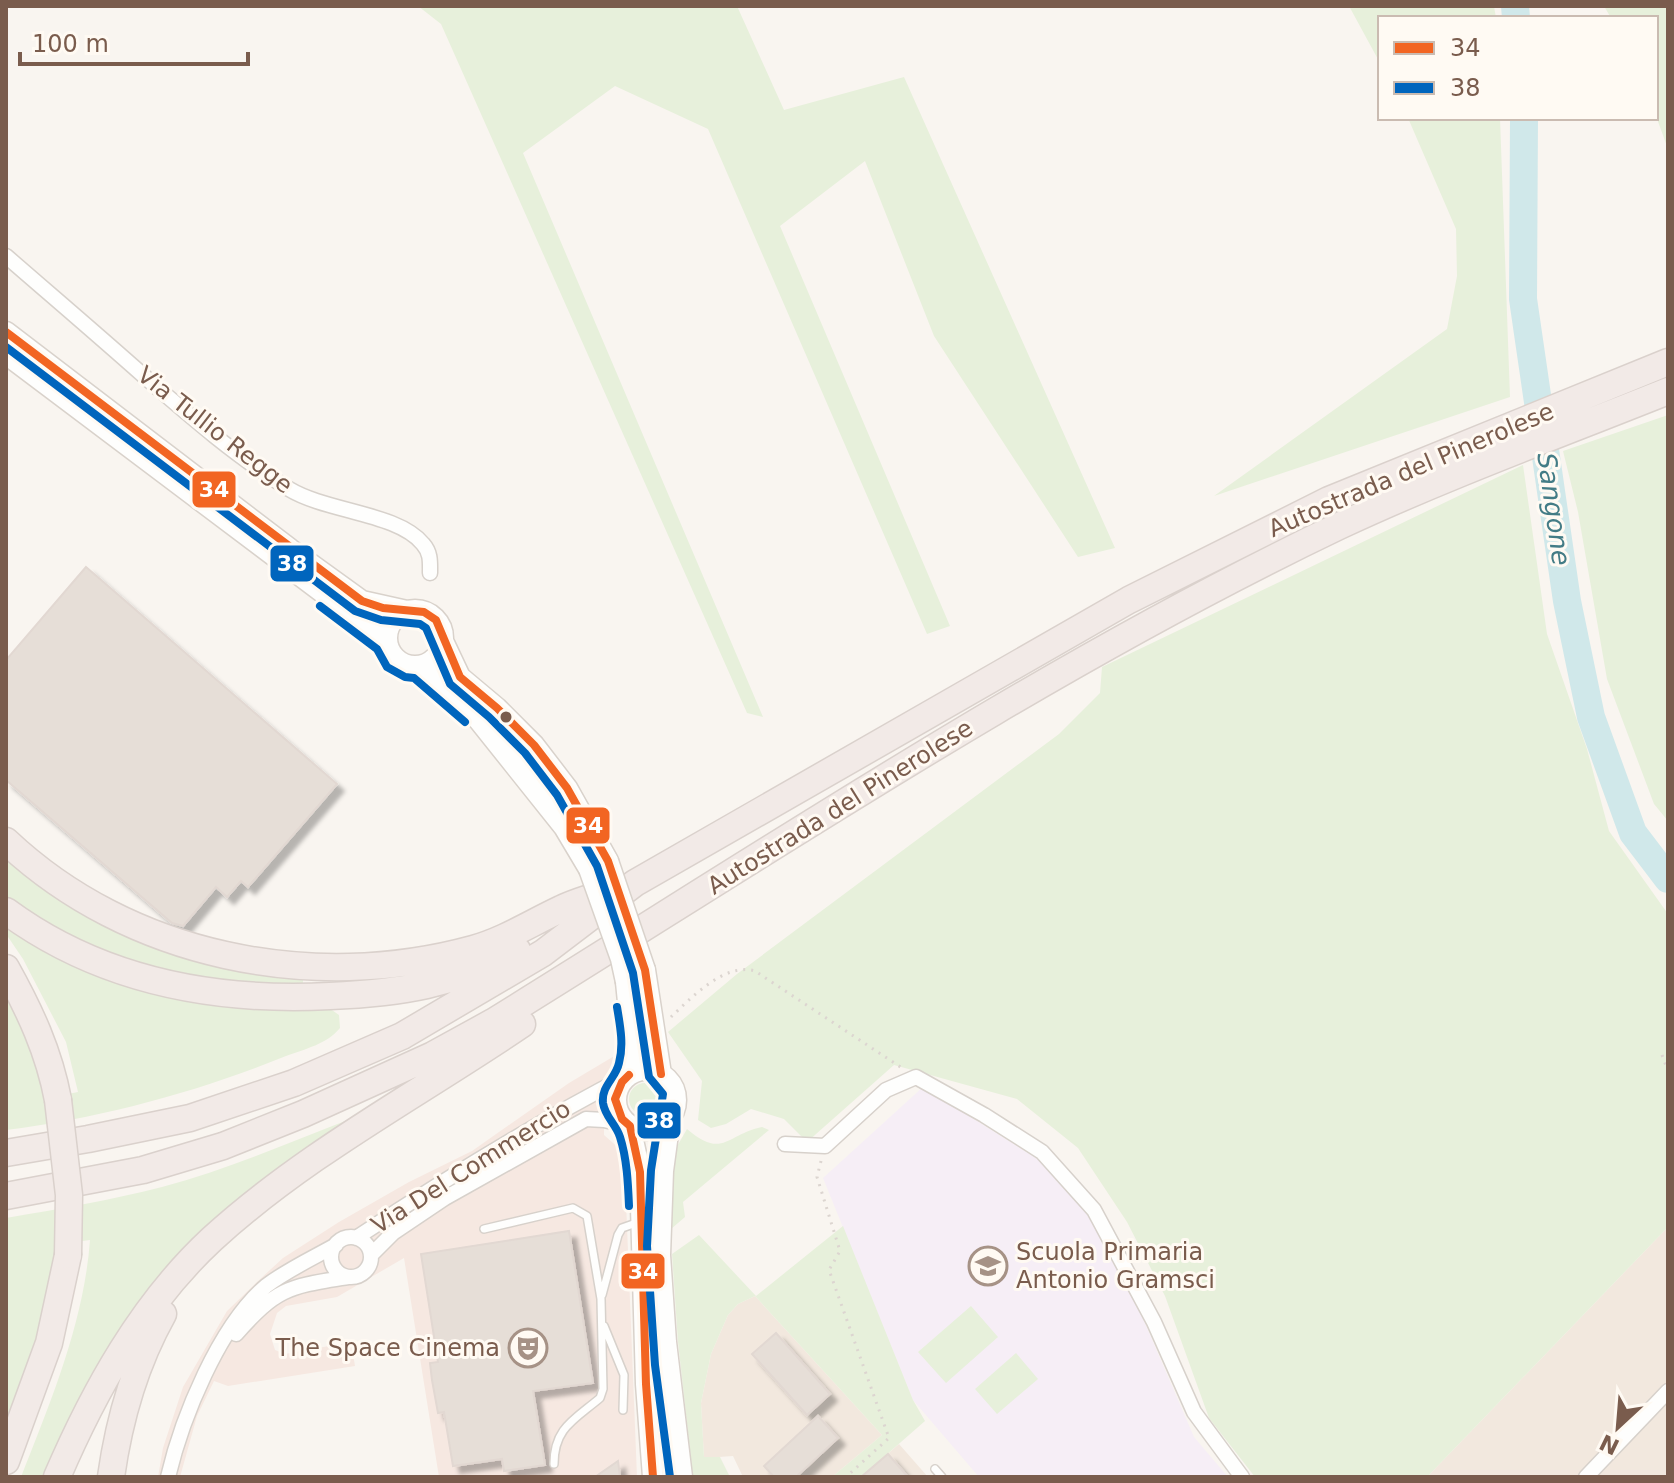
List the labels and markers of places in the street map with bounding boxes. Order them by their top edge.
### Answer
unlabelled marker [498,709,514,725]
place label: Scuola Primaria Antonio Gramsci [1016,1238,1215,1294]
school or university icon: Scuola Primaria Antonio Gramsci [967,1245,1009,1287]
theatre icon: The Space Cinema [507,1327,549,1369]
place label: The Space Cinema [274,1334,500,1362]

